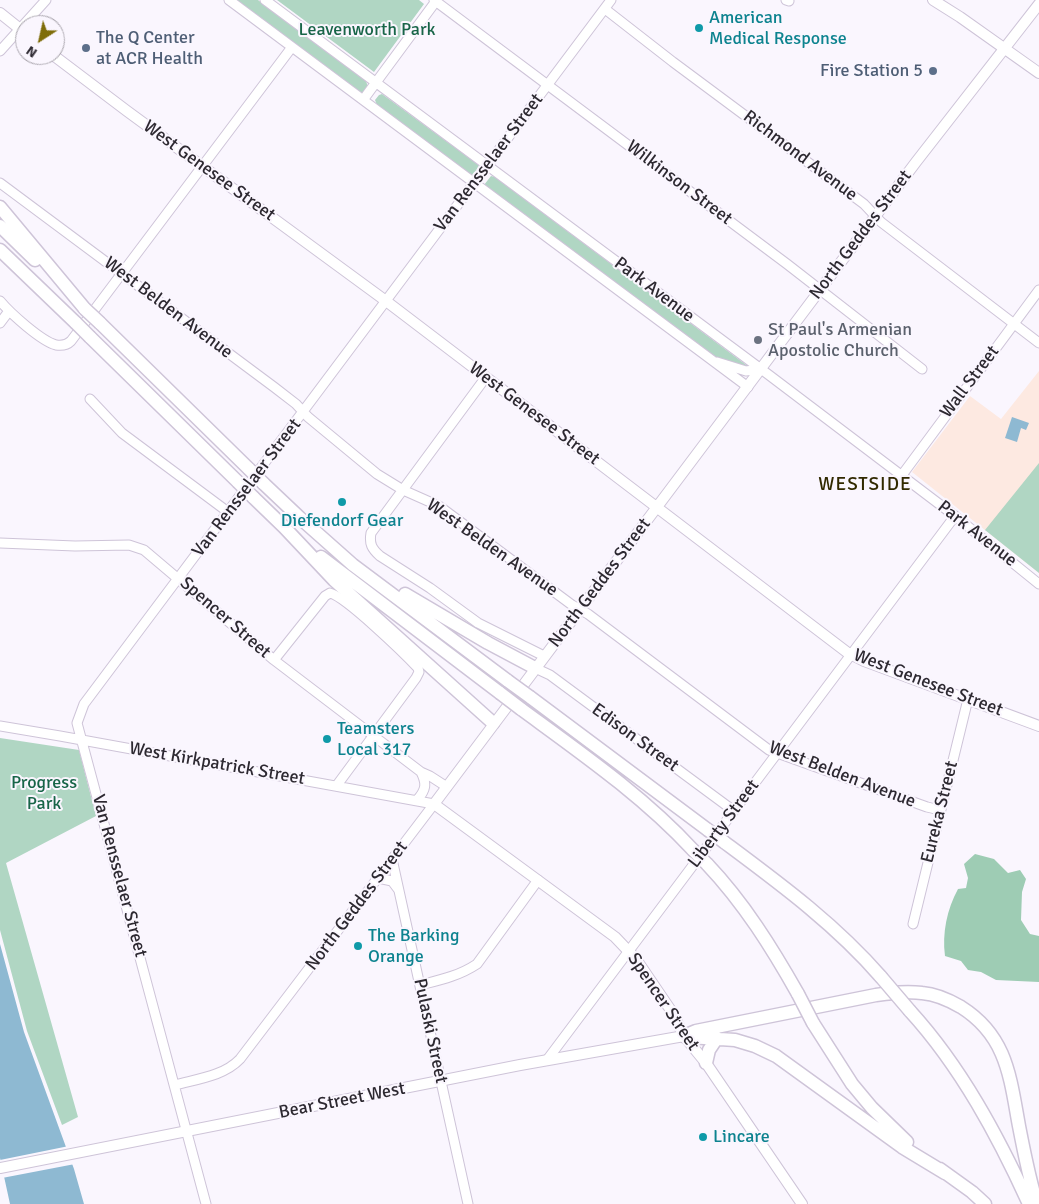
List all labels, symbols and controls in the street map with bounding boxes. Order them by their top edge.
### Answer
place label: American Medical Response [709,7,847,50]
north arrow [15,15,65,65]
park label: Leavenworth Park [298,19,436,41]
marker: American Medical Response [693,22,705,34]
place label: The Q Center at ACR Health [96,27,203,70]
text: N [23,42,41,62]
marker: The Q Center at ACR Health [80,42,92,54]
place label: Fire Station 5 [820,60,923,82]
marker: Fire Station 5 [927,65,939,77]
street label: Van Rensselaer Street [430,90,548,236]
street label: Richmond Avenue [739,106,861,206]
street label: West Genesee Street [139,116,279,226]
street label: Wilkinson Street [622,136,736,230]
street label: North Geddes Street [805,166,917,304]
street label: West Belden Avenue [99,253,237,363]
street label: Park Avenue [610,253,698,327]
place label: St Paul's Armenian Apostolic Church [768,319,912,362]
marker: St Paul's Armenian Apostolic Church [752,334,764,346]
street label: Wall Street [936,342,1004,422]
street label: West Genesee Street [464,358,604,470]
street label: Van Rensselaer Street [188,415,306,561]
district label: WESTSIDE [817,474,913,496]
street label: West Belden Avenue [422,495,562,601]
marker: Diefendorf Gear [336,496,348,508]
street label: Park Avenue [933,496,1021,572]
place label: Diefendorf Gear [281,510,403,532]
street label: North Geddes Street [544,514,656,652]
street label: Spencer Street [175,573,275,663]
street label: West Genesee Street [850,645,1006,721]
street label: Edison Street [587,699,683,777]
place label: Teamsters Local 317 [337,718,414,761]
marker: Teamsters Local 317 [321,733,333,745]
street label: West Belden Avenue [766,737,918,813]
street label: West Kirkpatrick Street [128,738,306,790]
street label: Eureka Street [917,759,963,865]
park label: Progress Park [11,772,77,814]
street label: Liberty Street [684,776,764,872]
street label: Van Rensselaer Street [87,792,151,960]
street label: North Geddes Street [301,837,413,975]
place label: The Barking Orange [368,925,459,968]
marker: The Barking Orange [352,940,364,952]
street label: Spencer Street [622,949,704,1055]
street label: Pulaski Street [408,977,452,1085]
street label: Bear Street West [277,1078,407,1124]
place label: Lincare [713,1126,770,1148]
marker: Lincare [697,1131,709,1143]

